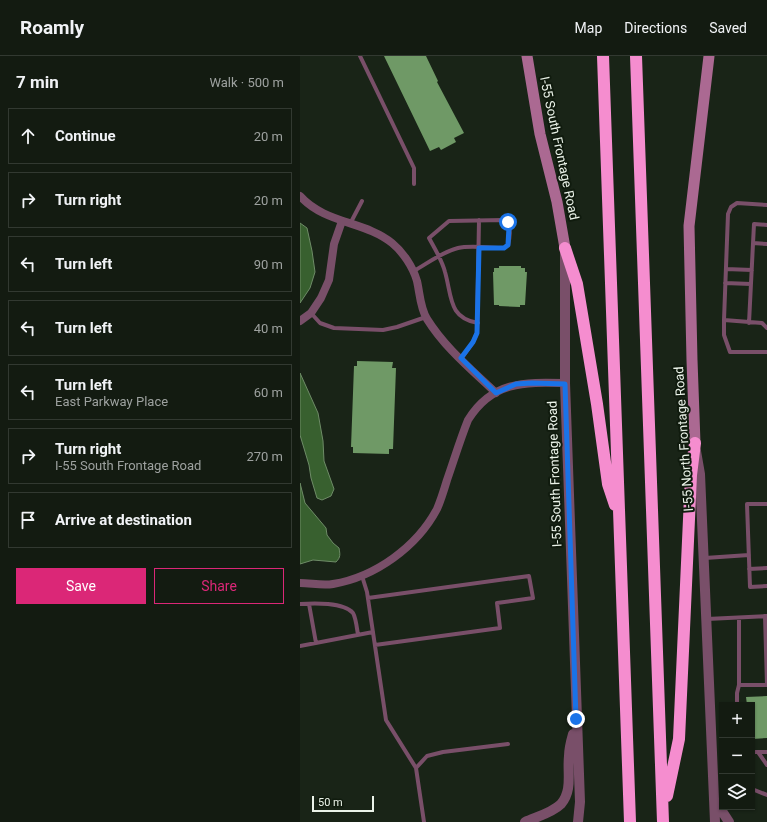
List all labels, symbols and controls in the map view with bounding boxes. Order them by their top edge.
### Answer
text: Roamly [20,16,84,39]
text: Map [575,20,602,36]
text: Directions [624,20,687,36]
text: Saved [709,20,747,36]
text: 7 min [16,72,59,92]
text: Walk · 500 m [209,75,284,90]
street label: I-55 South Frontage Road [537,75,582,221]
icon: ahead [17,125,39,147]
text: Continue [55,127,116,145]
text: 20 m [254,129,283,144]
icon: right [17,189,39,211]
text: Turn right [55,191,121,209]
text: 20 m [254,193,283,208]
route start [499,213,517,231]
icon: left [17,253,39,275]
text: Turn left [55,255,112,273]
text: 90 m [254,257,283,272]
icon: left [17,317,39,339]
text: Turn left [55,319,112,337]
text: 40 m [254,321,283,336]
street label: I-55 North Frontage Road [671,366,696,512]
text: Turn left [55,376,112,394]
icon: left [17,381,39,403]
text: 60 m [254,385,283,400]
text: East Parkway Place [55,394,168,409]
street label: I-55 South Frontage Road [544,401,565,547]
text: Turn right [55,440,121,458]
icon: right [17,445,39,467]
text: 270 m [246,449,283,464]
text: I-55 South Frontage Road [55,458,201,473]
icon: arrive [17,509,39,531]
text: Arrive at destination [55,511,192,529]
button: Save [16,568,146,604]
button: Share [154,568,284,604]
map controls [719,702,755,810]
button: + [719,702,755,738]
route end [567,710,585,728]
button: − [719,738,755,774]
button: layers [719,774,755,810]
scale bar [312,794,374,813]
text: 50 m [318,796,343,809]

